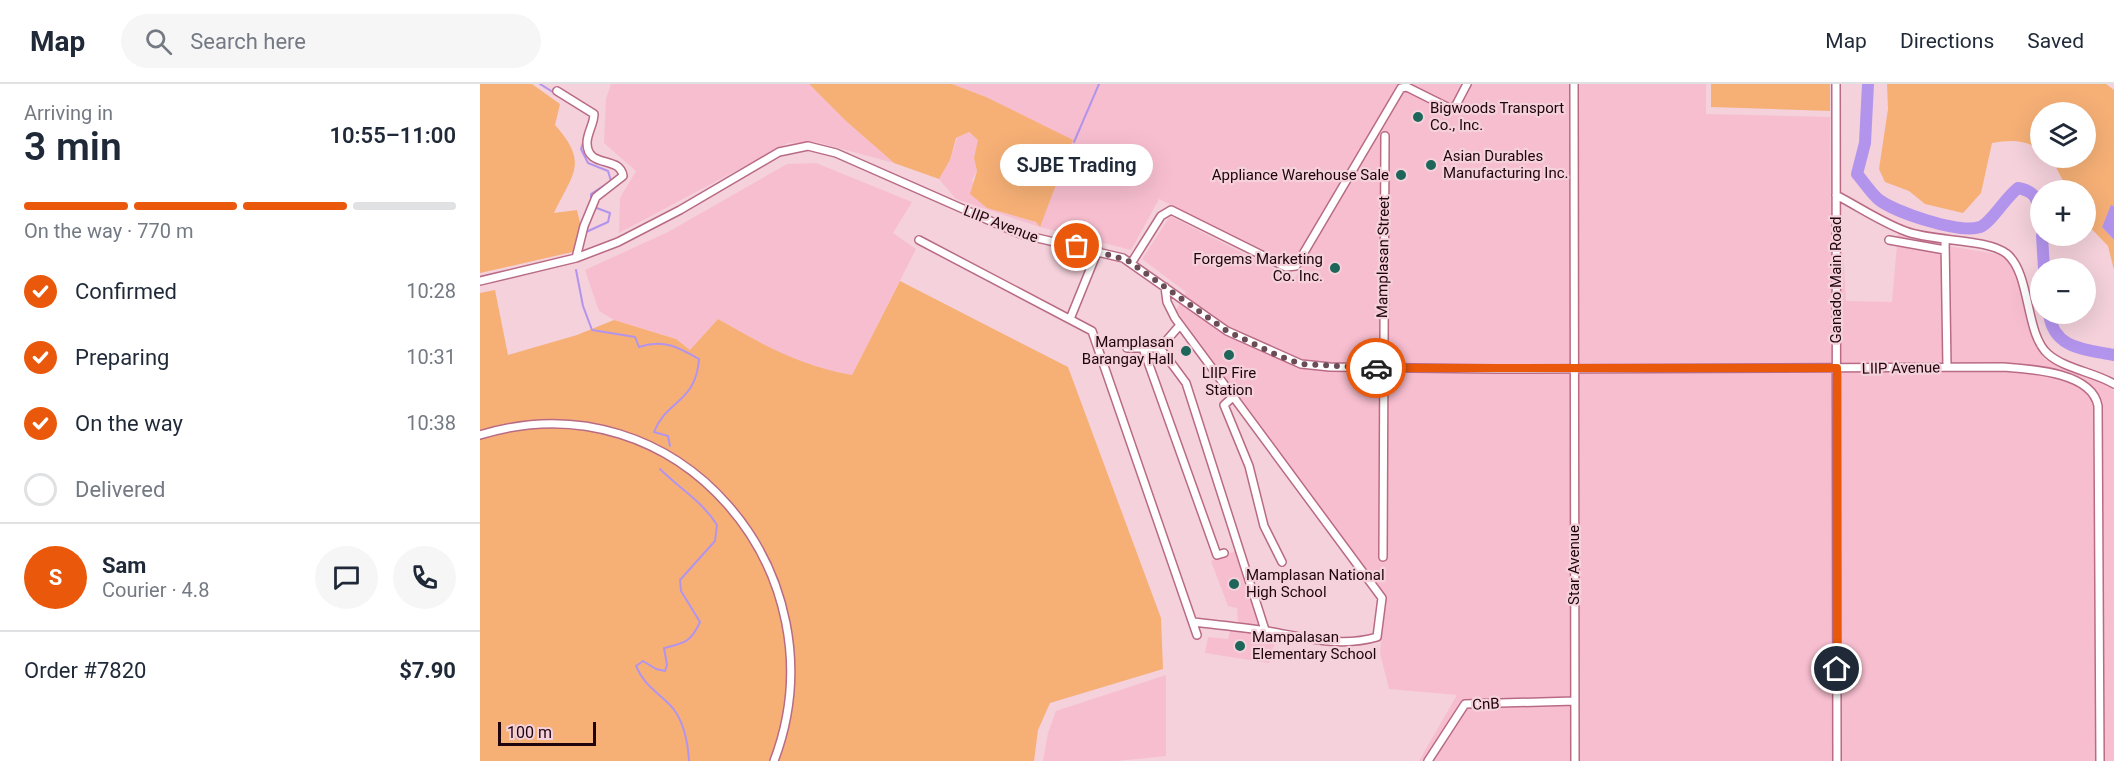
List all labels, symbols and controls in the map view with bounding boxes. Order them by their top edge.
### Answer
search box [121,14,541,68]
text: Map [30,25,85,58]
icon: search [142,25,175,58]
text: Search here [190,29,306,54]
text: Map [1825,29,1867,53]
text: Directions [1900,29,1994,53]
text: Saved [2027,29,2084,53]
place label: Bigwoods Transport Co., Inc. [1430,99,1564,134]
text: Arriving in [24,101,113,125]
map controls [2030,102,2096,324]
button: layers [2030,102,2096,168]
marker: Bigwoods Transport Co., Inc. [1411,110,1425,124]
text: 10:55–11:00 [329,123,456,148]
text: 3 min [24,124,122,170]
callout: SJBE Trading [1000,144,1154,186]
place label: Asian Durables Manufacturing Inc. [1443,147,1569,182]
text: SJBE Trading [1016,153,1137,177]
marker: Asian Durables Manufacturing Inc. [1424,158,1438,172]
place label: Appliance Warehouse Sale [1212,166,1389,184]
marker: Appliance Warehouse Sale [1394,168,1408,182]
button: + [2030,180,2096,246]
street label: Mamplasan Street [1373,196,1393,318]
street label: LIIP Avenue [961,202,1041,246]
street label: Ganado Main Road [1827,217,1845,343]
text: On the way · 770 m [24,219,193,243]
pin [1051,220,1102,271]
icon: bag [1060,229,1093,262]
place label: Forgems Marketing Co. Inc. [1193,250,1323,285]
button: − [2030,258,2096,324]
marker: Forgems Marketing Co. Inc. [1328,261,1342,275]
icon: check [24,275,57,308]
text: Confirmed [75,279,177,304]
text: 10:28 [406,279,456,303]
place label: Mamplasan Barangay Hall [1082,333,1174,368]
courier [1346,338,1406,398]
icon: check [24,341,57,374]
marker: Mamplasan Barangay Hall [1179,344,1193,358]
text: Preparing [75,345,169,370]
text: 10:31 [406,345,456,369]
marker: LIIP Fire Station [1222,348,1236,362]
icon: car [1360,352,1393,385]
street label: LIIP Avenue [1862,358,1940,378]
place label: LIIP Fire Station [1202,364,1256,399]
icon: check [24,407,57,440]
text: On the way [75,411,183,436]
text: 10:38 [406,411,456,435]
text: Delivered [75,477,165,502]
street label: Star Avenue [1565,525,1583,605]
button: chat [315,546,378,609]
button: phone [393,546,456,609]
text: Sam [102,553,146,578]
text: S [49,565,62,590]
place label: Mamplasan National High School [1246,566,1385,601]
marker: Mamplasan National High School [1227,577,1241,591]
text: Courier · 4.8 [102,578,209,602]
place label: Mampalasan Elementary School [1252,628,1376,663]
marker: Mampalasan Elementary School [1233,639,1247,653]
pin [1811,643,1862,694]
icon: home [1820,652,1853,685]
text: Order #7820 [24,658,146,683]
text: $7.90 [399,658,456,683]
street label: CnB [1472,694,1500,714]
scale bar [498,719,596,746]
text: 100 m [507,723,552,742]

